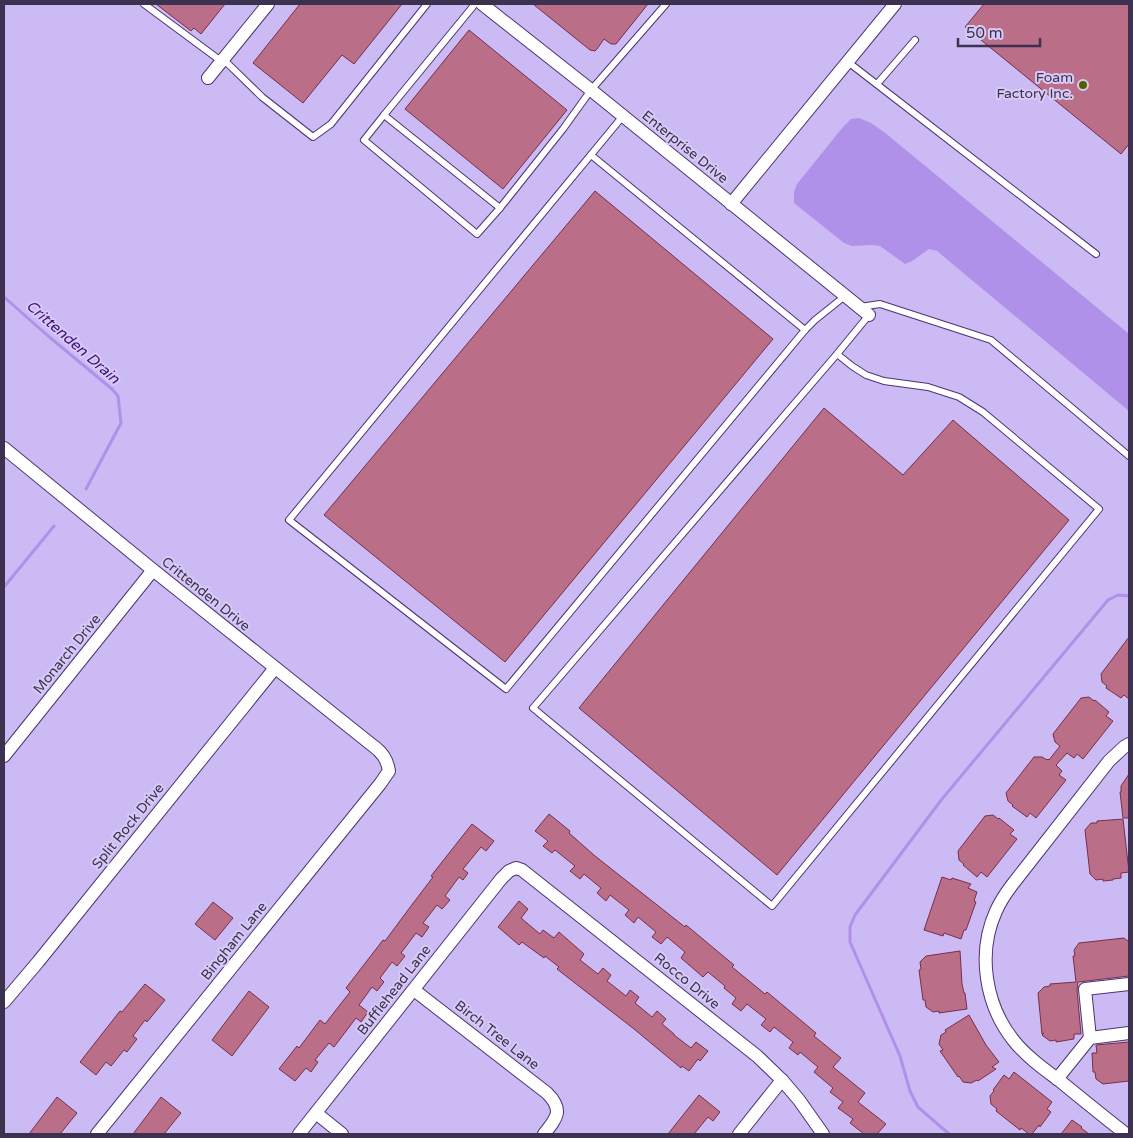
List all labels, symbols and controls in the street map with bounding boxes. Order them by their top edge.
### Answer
scale bar [958,15,1040,47]
text: 50 m [966,24,1003,42]
place label: Foam Factory Inc. [996,69,1073,102]
marker: Foam Factory Inc. [1077,79,1089,91]
street label: Enterprise Drive [638,107,732,187]
water label: Crittenden Drain [23,297,124,388]
street label: Crittenden Drive [158,553,254,635]
street label: Monarch Drive [30,611,104,697]
street label: Split Rock Drive [88,780,168,872]
street label: Bingham Lane [197,898,271,984]
street label: Bufflehead Lane [354,942,434,1038]
street label: Rocco Drive [651,949,723,1013]
street label: Birch Tree Lane [451,997,543,1073]

